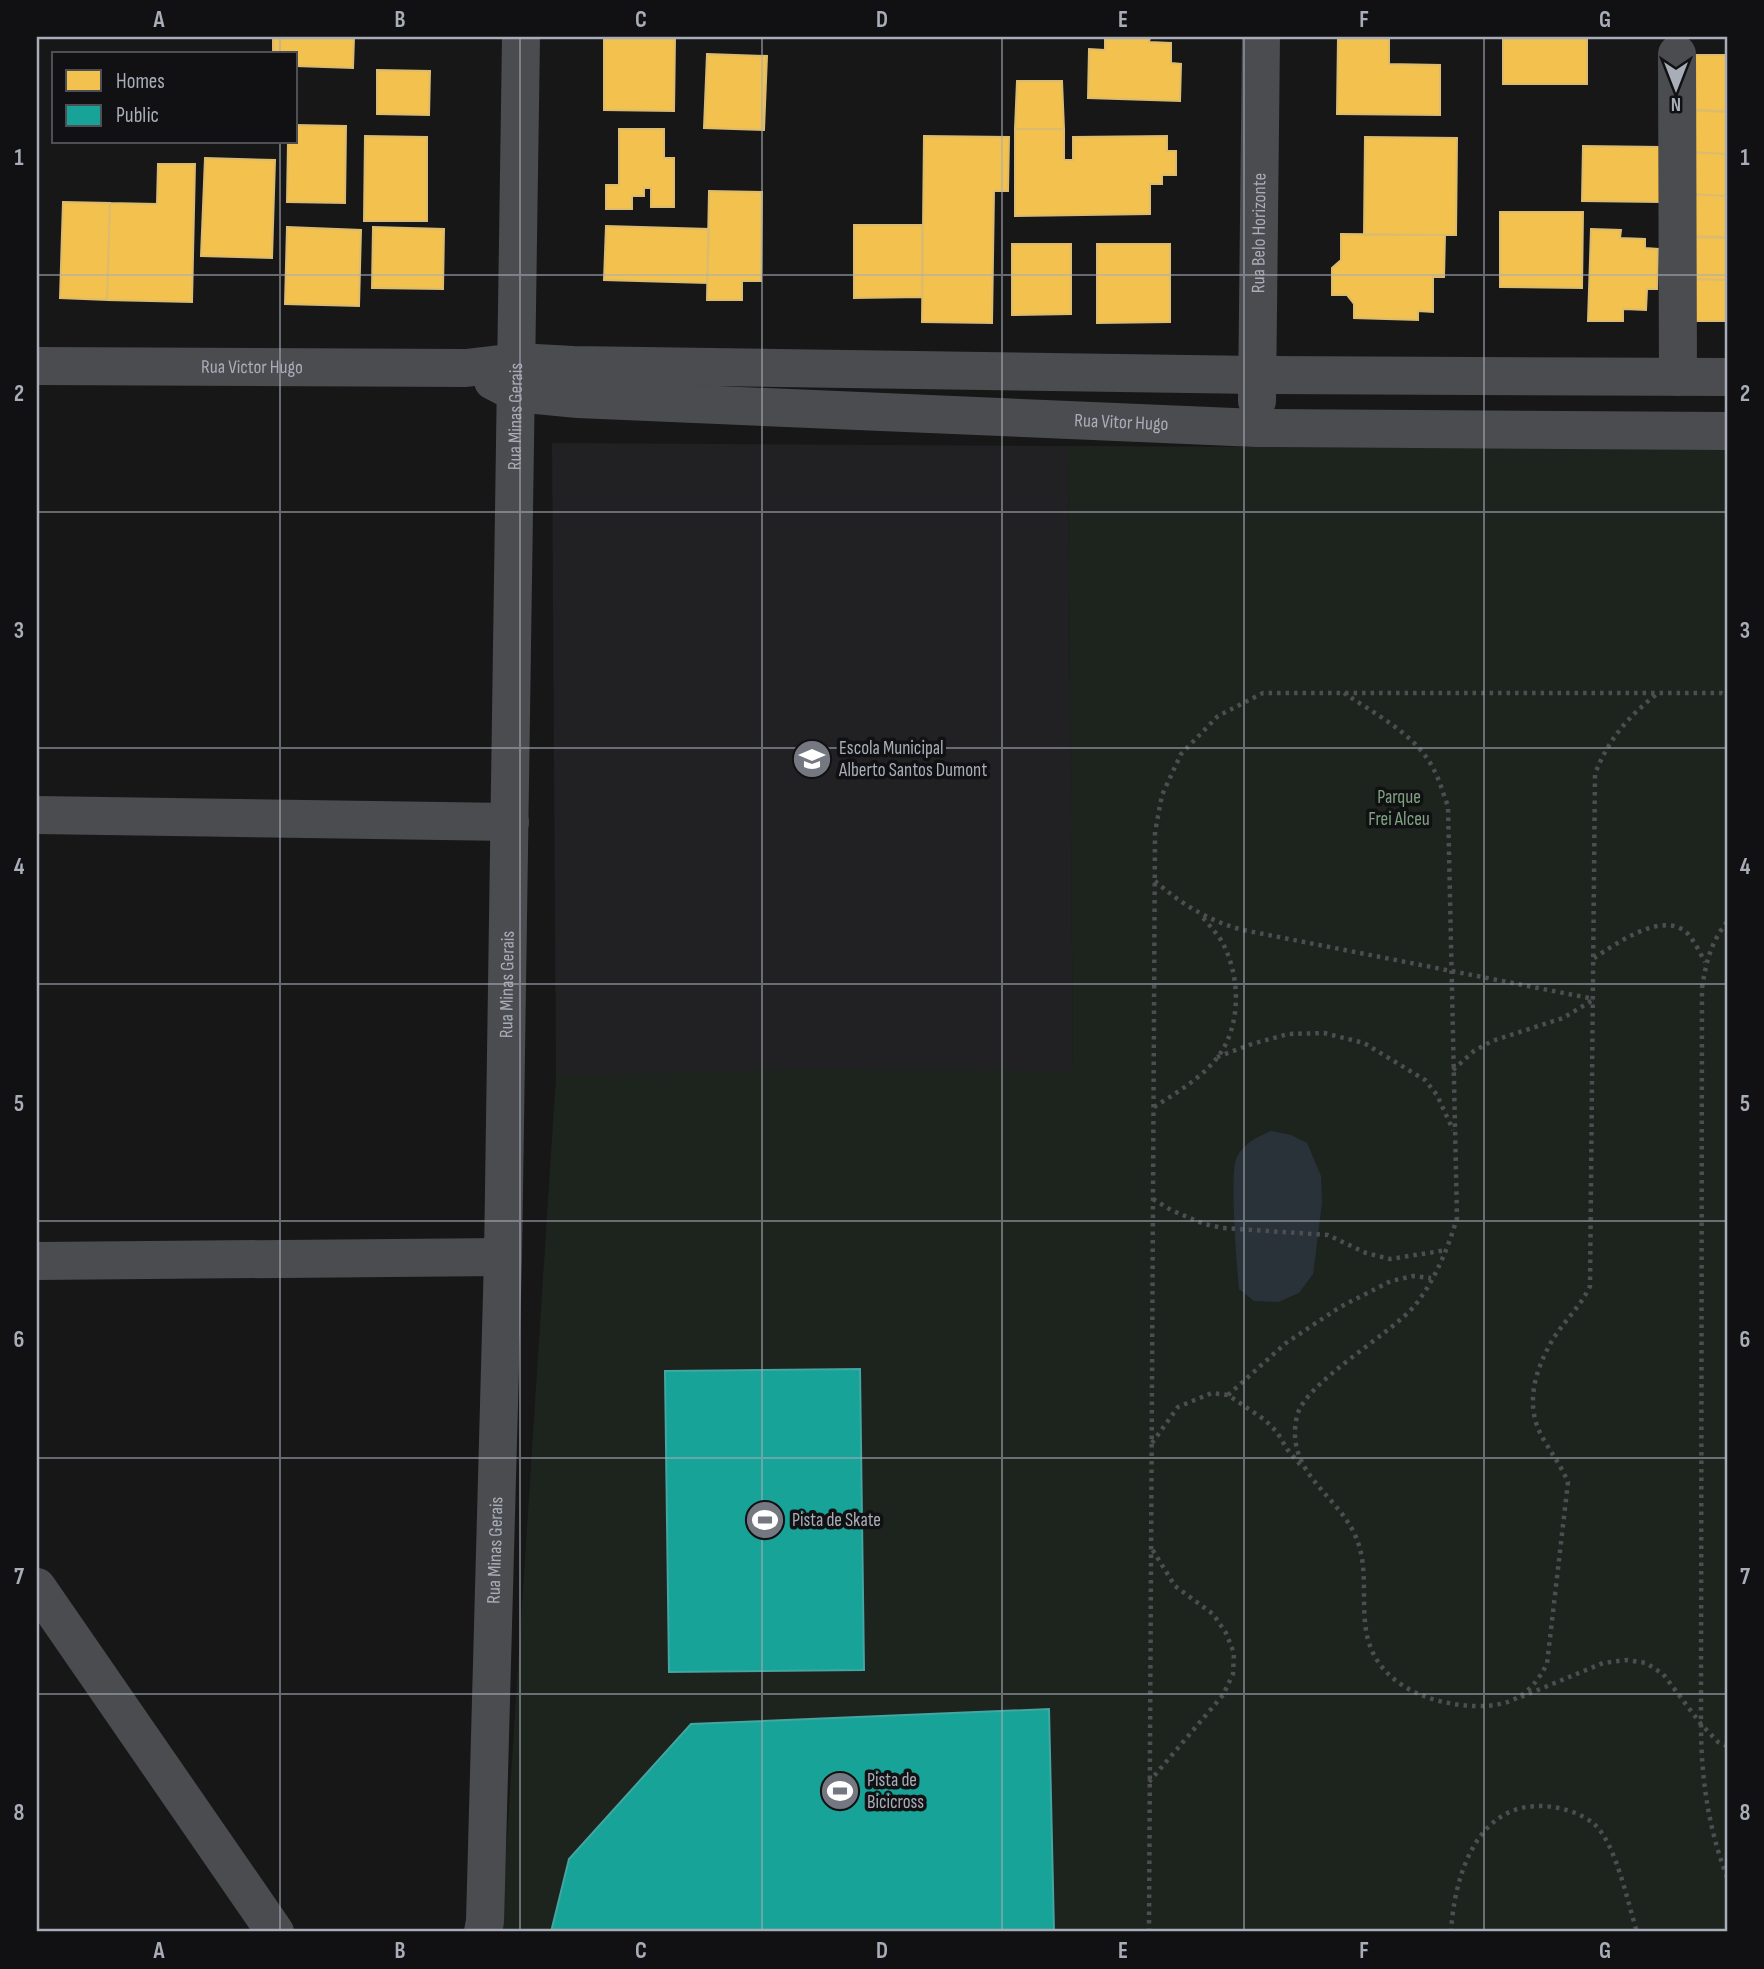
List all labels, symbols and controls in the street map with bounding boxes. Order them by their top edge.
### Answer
text: A [153,6,166,34]
text: B [395,6,406,34]
text: C [635,6,647,34]
text: D [876,6,888,34]
text: E [1118,6,1128,34]
text: F [1359,6,1369,34]
text: G [1599,6,1611,34]
legend [52,52,298,144]
north arrow [1642,52,1712,122]
text: Homes [116,69,165,94]
text: N [1671,92,1681,115]
text: Public [116,103,159,128]
text: 1 [14,144,24,172]
text: 1 [1740,144,1750,172]
street label: Rua Belo Horizonte [1247,173,1271,293]
street label: Rua Victor Hugo [201,355,303,379]
street label: Rua Minas Gerais [503,363,528,470]
text: 2 [14,380,24,408]
text: 2 [1740,380,1750,408]
street label: Rua Vitor Hugo [1074,409,1169,436]
text: 3 [14,617,24,645]
text: 3 [1740,617,1750,645]
place label: Escola Municipal Alberto Santos Dumont [838,737,987,782]
school or university icon: Escola Municipal Alberto Santos Dumont [791,738,833,780]
park label: Parque Frei Alceu [1368,786,1430,831]
text: 4 [14,853,25,881]
text: 4 [1740,853,1751,881]
street label: Rua Minas Gerais [495,930,519,1038]
text: 5 [14,1090,24,1118]
text: 5 [1740,1090,1750,1118]
text: 6 [14,1326,24,1354]
text: 6 [1740,1326,1750,1354]
street label: Rua Minas Gerais [482,1496,508,1604]
sports icon: Pista de Skate [744,1499,786,1541]
place label: Pista de Skate [792,1509,881,1532]
text: 7 [14,1563,24,1591]
text: 7 [1740,1563,1750,1591]
place label: Pista de Bicicross [867,1769,924,1814]
sports icon: Pista de Bicicross [819,1770,861,1812]
text: 8 [14,1799,25,1827]
text: 8 [1740,1799,1751,1827]
text: A [153,1937,166,1965]
text: B [395,1937,406,1965]
text: C [635,1937,647,1965]
text: D [876,1937,888,1965]
text: E [1118,1937,1128,1965]
text: F [1359,1937,1369,1965]
text: G [1599,1937,1611,1965]

